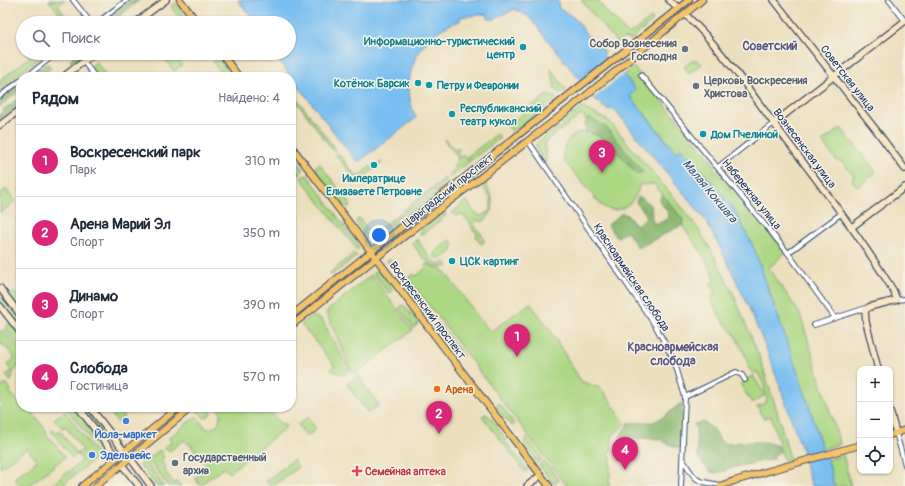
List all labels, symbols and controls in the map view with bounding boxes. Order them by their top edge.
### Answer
search box [16,16,296,60]
icon: search [30,27,52,49]
text: Поиск [62,29,101,48]
place label: Информационно-туристический центр [364,35,515,61]
place label: Собор Вознесения Господня [590,37,677,63]
district label: Советский [742,39,798,54]
marker: Информационно-туристический центр [518,42,528,52]
street label: Советская улица [818,43,877,114]
marker: Собор Вознесения Господня [680,44,690,54]
place label: Церковь Воскресения Христова [704,74,807,100]
place label: Котёнок Барсик [334,77,410,90]
marker: Котёнок Барсик [413,78,423,88]
place label: Петру и Февронии [437,79,519,92]
marker: Петру и Февронии [424,80,434,90]
marker: Церковь Воскресения Христова [691,81,701,91]
text: Рядом [32,88,79,109]
text: Найдено: 4 [218,90,280,106]
place label: Республиканский театр кукол [460,102,542,128]
street label: Вознесенская улица [770,106,839,191]
marker: Республиканский театр кукол [447,109,457,119]
place label: Дом Пчелиной [710,128,778,141]
marker: Дом Пчелиной [698,129,708,139]
pin: 3 [589,140,615,173]
text: Воскресенский парк [70,143,201,162]
street label: Царьградский проспект [400,150,497,230]
text: 1 [42,153,48,169]
text: 310 m [244,153,280,169]
water label: Малая Кокшага [679,157,741,227]
street label: Набережная улица [719,157,784,232]
marker: Императрице Елизавете Петровне [369,160,379,170]
text: Парк [70,162,97,178]
place label: Императрице Елизавете Петровне [326,172,423,198]
text: Арена Марий Эл [70,215,171,234]
street label: Красноармейская слобода [591,221,672,334]
text: 2 [41,225,49,241]
text: 350 m [242,225,280,241]
your location [369,225,389,245]
text: Спорт [70,234,104,250]
place label: ЦСК картинг [460,255,519,268]
marker: ЦСК картинг [447,256,457,266]
street label: Воскресенский проспект [387,259,469,362]
text: Динамо [70,287,118,306]
text: 3 [41,297,49,313]
text: 390 m [243,297,280,313]
text: Спорт [70,306,104,322]
pin: 1 [504,324,530,357]
district label: Красноармейская слобода [627,340,719,369]
text: Слобода [70,359,128,378]
map controls [857,366,893,474]
button: + [857,366,893,402]
text: 4 [41,369,49,385]
text: 570 m [243,369,280,385]
text: Гостиница [70,378,128,394]
place label: Арена [445,383,473,396]
marker: Арена [432,384,442,394]
pin: 2 [426,401,452,434]
button: − [857,402,893,438]
marker: Йола-маркет [121,416,131,426]
place label: Йола-маркет [95,428,158,441]
pin: 4 [612,437,638,470]
button: locate [857,438,893,474]
place label: Эдельвейс [100,449,152,462]
marker: Эдельвейс [87,450,97,460]
place label: Государственный архив [183,451,266,477]
marker: Государственный архив [170,458,180,468]
place label: Семейная аптека [365,465,446,478]
marker: Семейная аптека [352,466,362,476]

